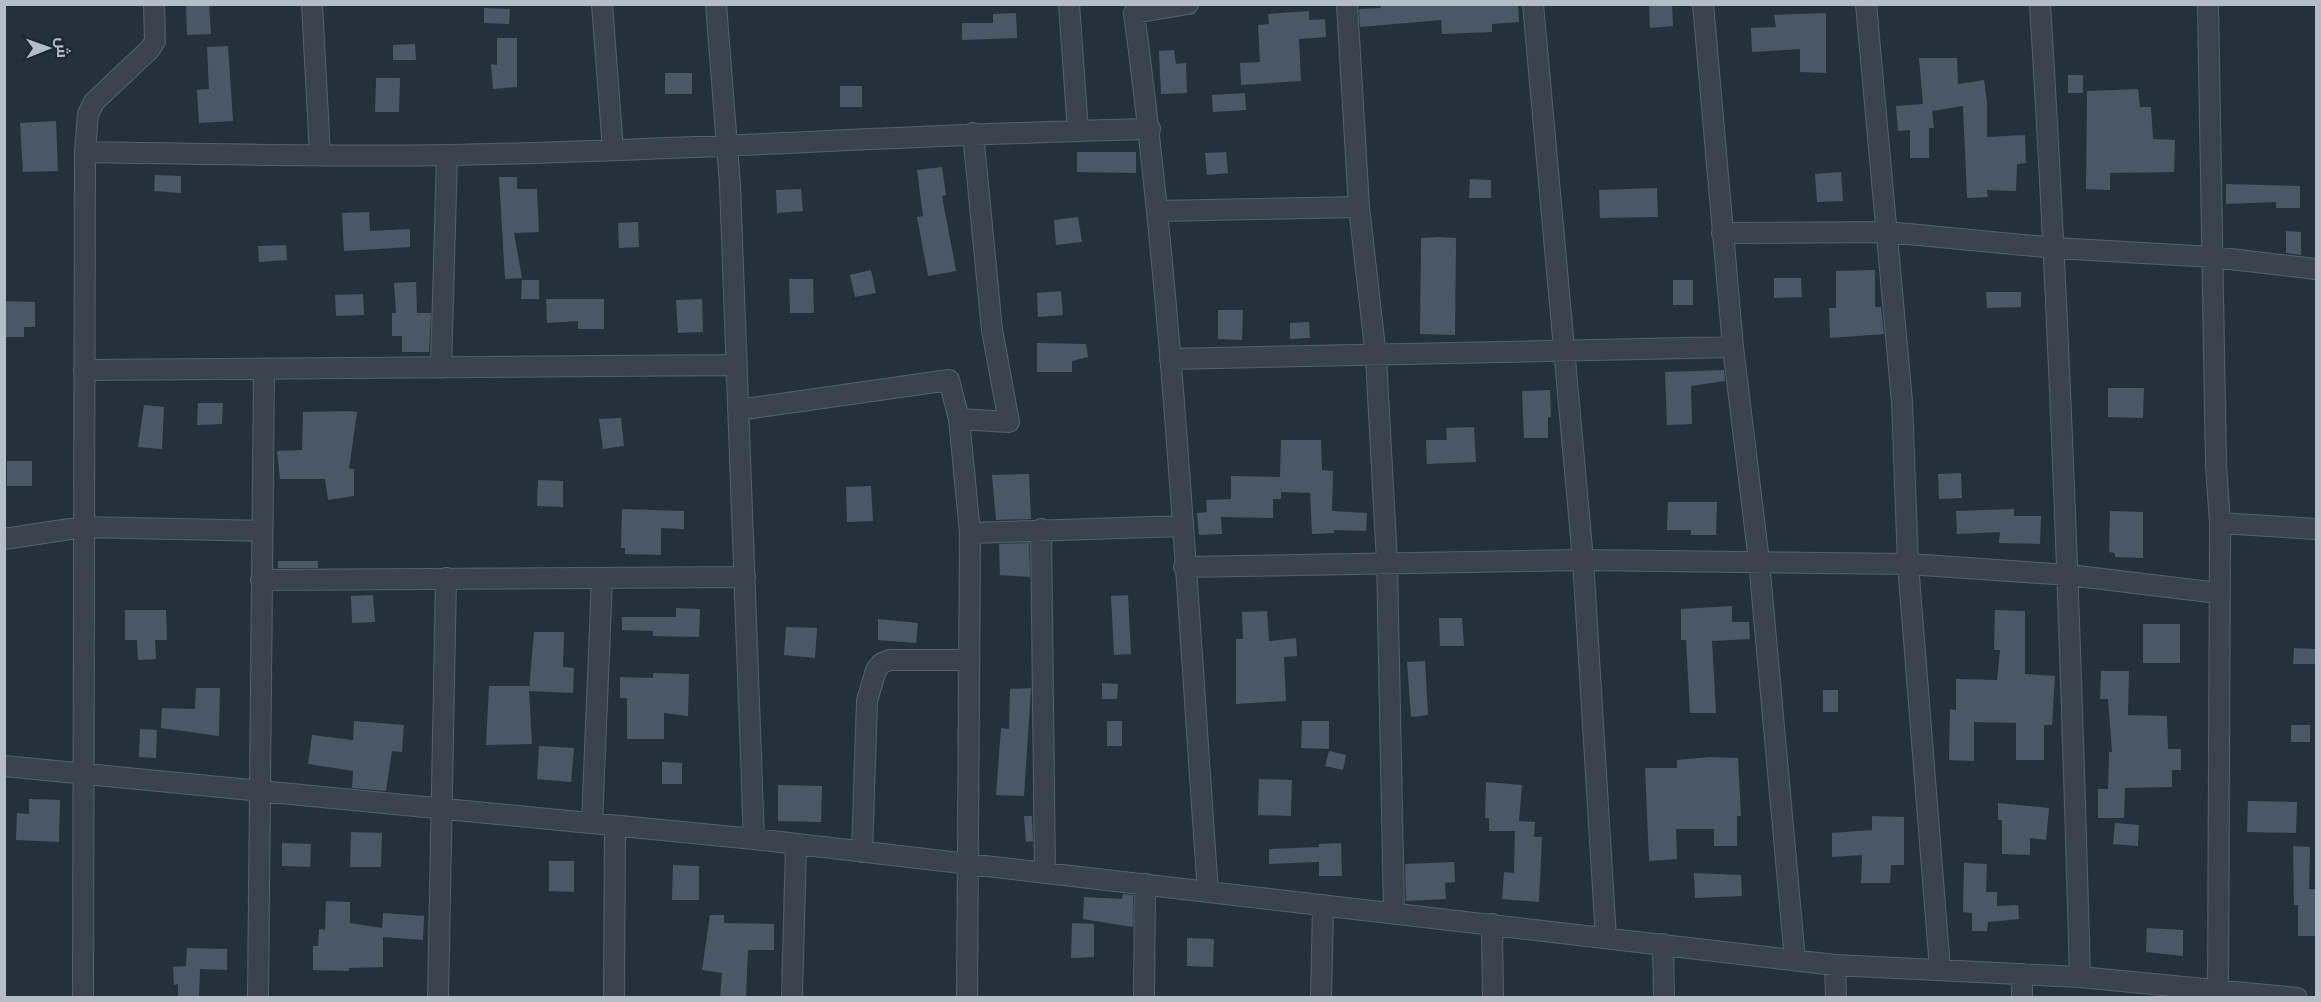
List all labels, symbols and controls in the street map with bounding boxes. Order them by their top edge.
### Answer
north arrow [18,18,78,78]
text: ش [53,37,72,58]

